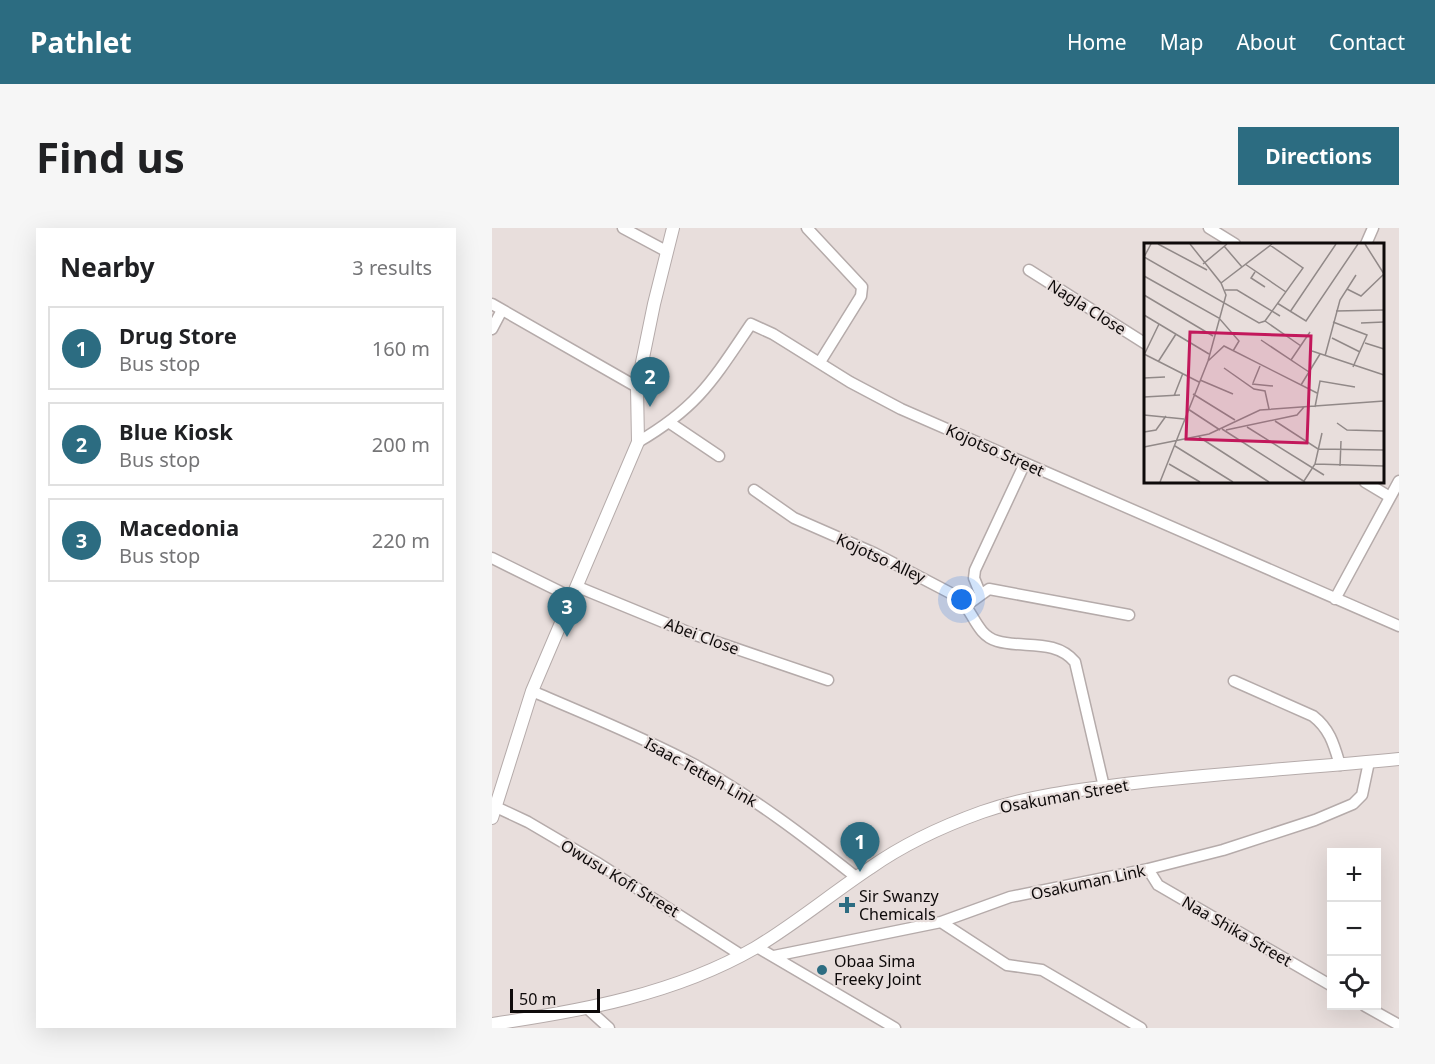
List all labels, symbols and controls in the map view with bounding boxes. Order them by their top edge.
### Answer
text: Pathlet [30,23,132,61]
text: Home [1067,28,1127,56]
text: Map [1160,28,1203,56]
text: About [1236,28,1296,56]
text: Contact [1329,28,1405,56]
button: Directions [1238,127,1399,185]
text: Find us [36,128,185,185]
inset map [1144,243,1384,483]
text: Nearby [60,249,155,285]
text: 3 results [352,254,432,281]
street label: Nagla Close [1043,274,1131,340]
text: Drug Store [119,320,237,350]
text: 1 [76,335,87,362]
text: 160 m [372,335,430,362]
text: Bus stop [119,350,200,377]
pin: 2 [630,358,670,407]
text: Blue Kiosk [119,416,233,446]
street label: Kojotso Street [942,419,1048,482]
text: 2 [76,431,87,458]
text: 200 m [372,431,430,458]
text: Bus stop [119,446,200,473]
text: Macedonia [119,512,239,542]
text: 3 [76,527,87,554]
text: 220 m [372,527,430,554]
street label: Kojotso Alley [833,528,930,589]
text: Bus stop [119,542,200,569]
your location [947,585,976,614]
pin: 3 [548,588,586,637]
street label: Abei Close [662,612,742,660]
street label: Isaac Tetteh Link [641,732,762,812]
street label: Osakuman Street [998,774,1130,818]
pin: 1 [840,822,880,872]
street label: Owusu Kofi Street [557,834,684,922]
map controls [1327,848,1381,1010]
button: + [1327,848,1381,902]
street label: Osakuman Link [1029,859,1148,905]
place label: Sir Swanzy Chemicals [859,885,939,925]
street label: Naa Shika Street [1178,891,1296,971]
marker: Sir Swanzy Chemicals [840,898,854,912]
button: − [1327,902,1381,956]
place label: Obaa Sima Freeky Joint [834,950,922,990]
button: locate [1327,956,1381,1010]
marker: Obaa Sima Freeky Joint [815,963,829,977]
scale bar [510,986,600,1014]
text: 50 m [519,988,556,1010]

